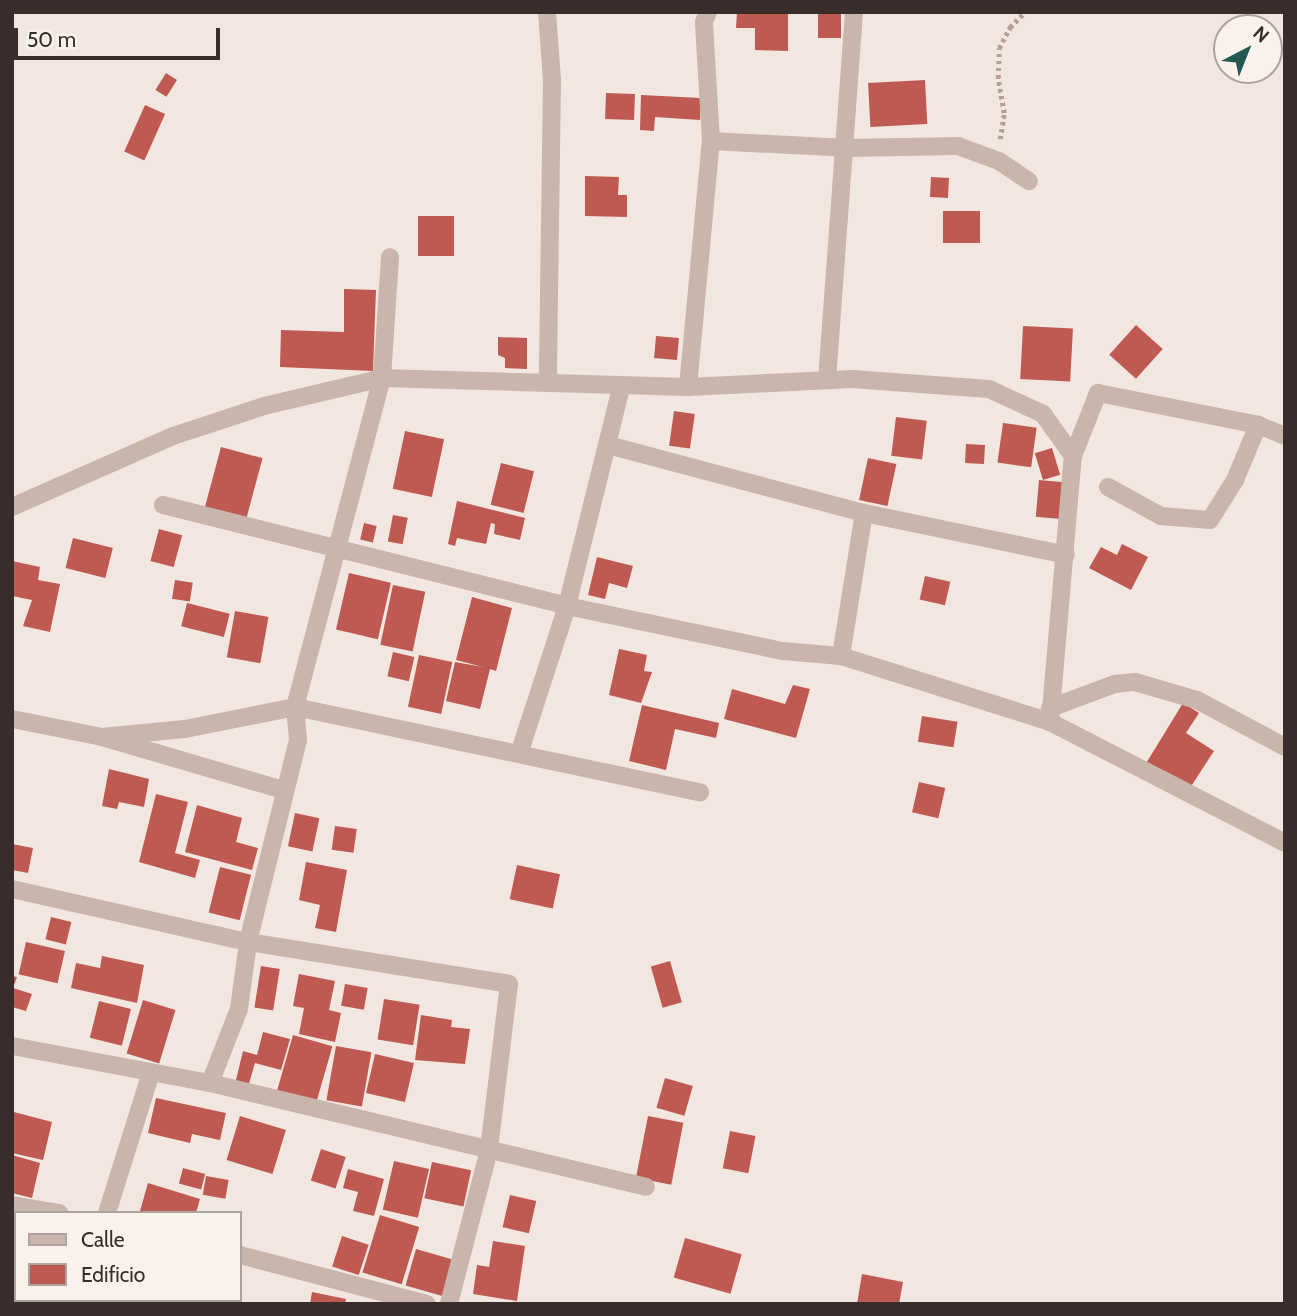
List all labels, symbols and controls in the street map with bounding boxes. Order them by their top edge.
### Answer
scale bar [18,14,224,58]
north arrow [1213,14,1283,84]
text: N [1248,21,1274,48]
text: 50 m [27,27,76,52]
legend [14,1211,242,1302]
text: Calle [81,1227,125,1252]
text: Edificio [81,1262,145,1287]

